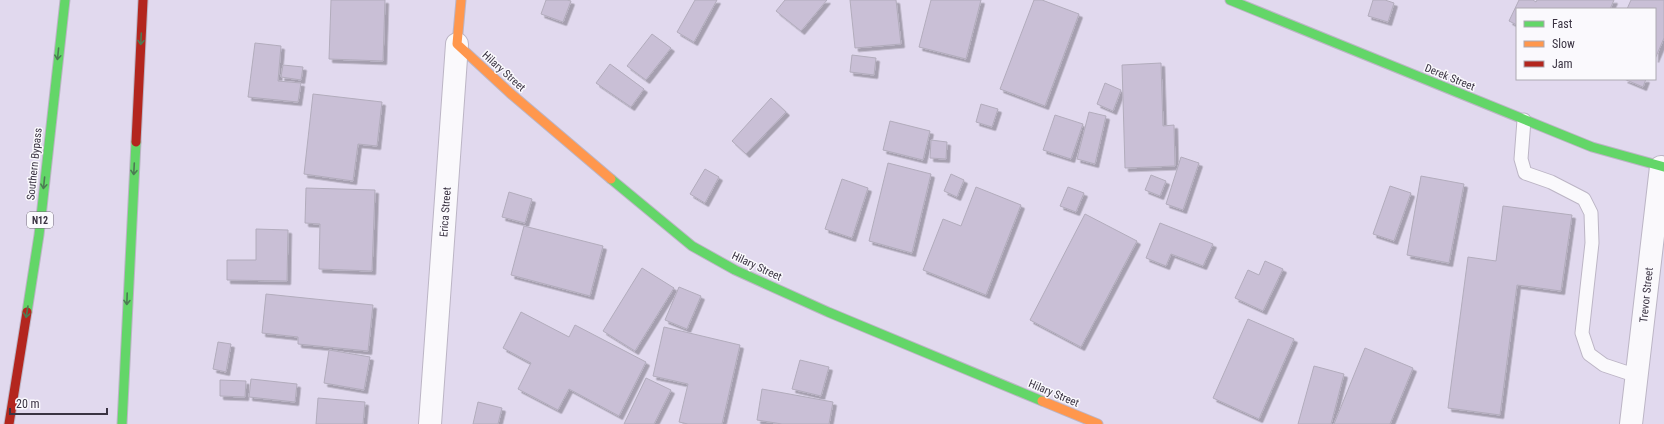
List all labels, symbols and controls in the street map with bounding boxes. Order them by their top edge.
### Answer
legend [1516,8,1656,80]
text: Fast [1552,17,1573,31]
one-way arrow [137,32,145,45]
text: Slow [1552,37,1575,51]
one-way arrow [55,47,62,60]
street label: Hilary Street [479,49,528,94]
text: Jam [1552,57,1573,71]
street label: Derek Street [1423,61,1477,93]
street label: Southern Bypass [24,127,45,201]
one-way arrow [131,162,138,175]
one-way arrow [40,176,48,189]
street label: Erica Street [437,187,454,237]
road number: N12 [27,212,53,228]
street label: Hilary Street [730,249,784,284]
street label: Trevor Street [1637,267,1656,323]
one-way arrow [124,292,131,305]
one-way arrow [22,305,30,318]
street label: Hilary Street [1027,377,1081,410]
scale bar [10,390,107,416]
text: 20 m [16,397,40,411]

